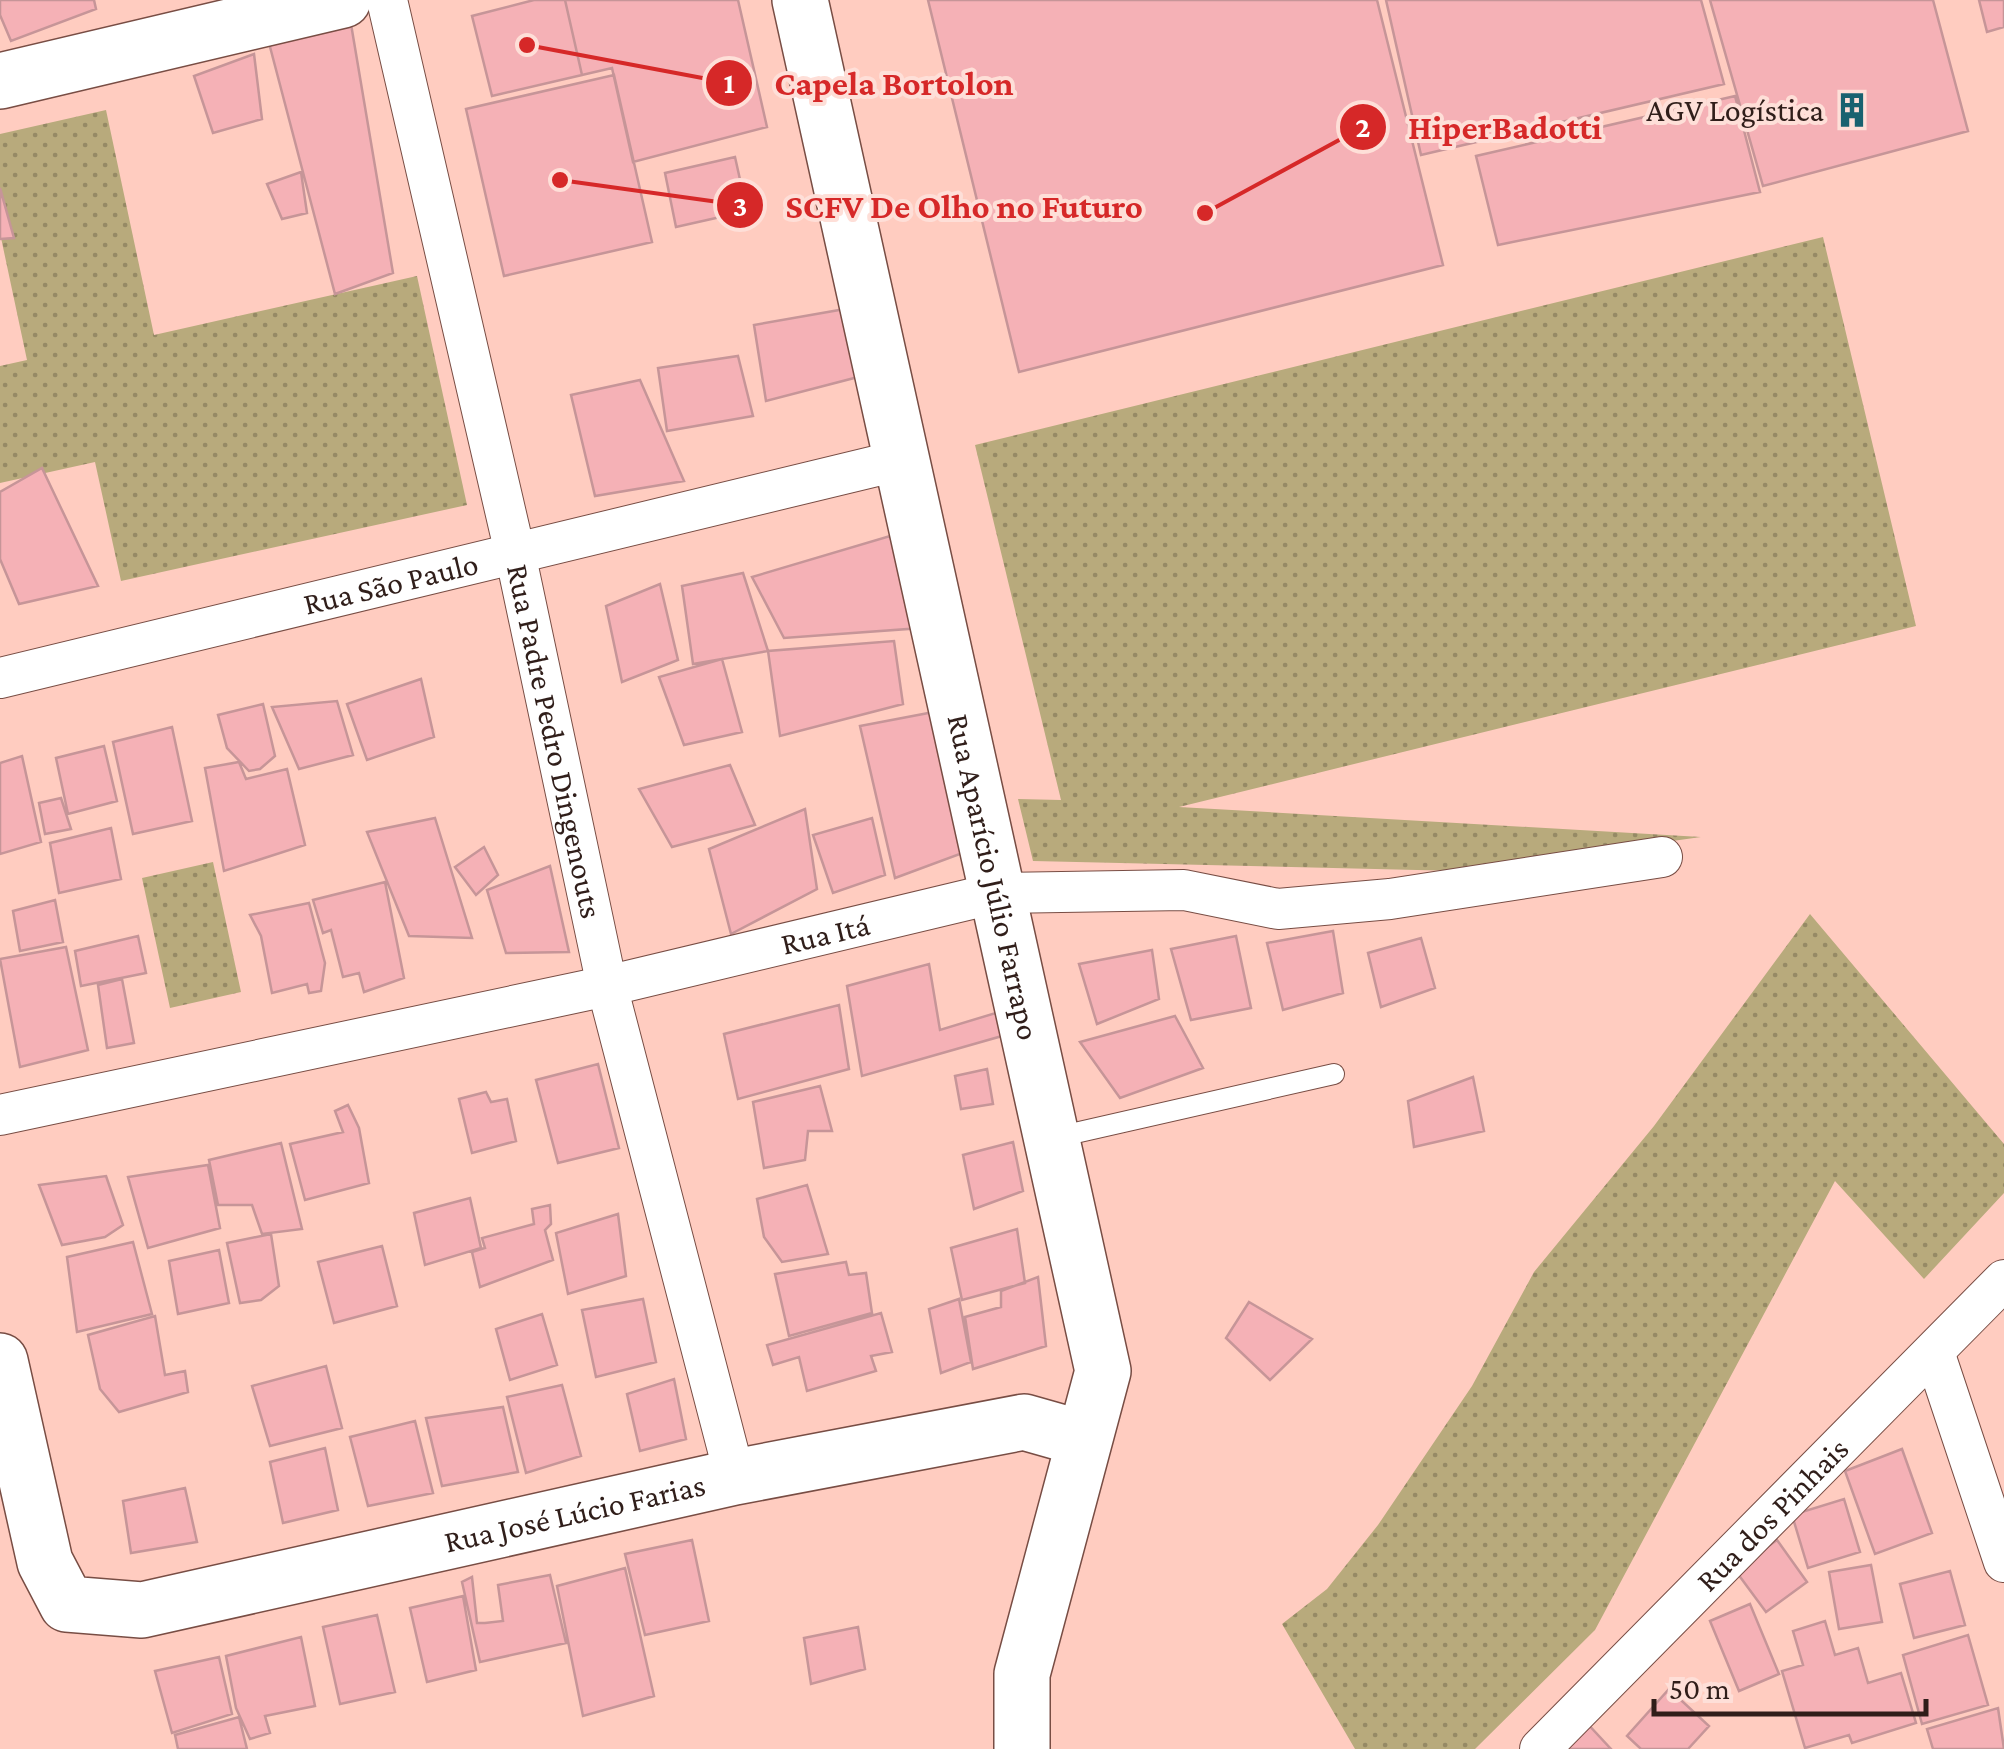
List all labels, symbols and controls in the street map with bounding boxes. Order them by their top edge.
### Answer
callout: Capela Bortolon [704,50,1034,115]
text: Capela Bortolon [774,64,1014,103]
text: 1 [723,66,735,99]
building icon: AGV Logística [1833,91,1871,129]
place label: AGV Logística [1646,92,1824,128]
callout: HiperBadotti [1338,94,1622,159]
text: HiperBadotti [1408,108,1602,147]
text: 2 [1355,110,1371,143]
callout: SCFV De Olho no Futuro [715,173,1163,238]
text: SCFV De Olho no Futuro [785,187,1143,226]
text: 3 [733,189,747,222]
street label: Rua São Paulo [300,545,482,622]
street label: Rua Padre Pedro Dingenouts [500,561,610,922]
street label: Rua Aparício Júlio Farrapo [940,710,1047,1043]
street label: Rua Itá [777,906,873,962]
street label: Rua dos Pinhais [1689,1430,1856,1599]
street label: Rua José Lúcio Farias [441,1466,709,1560]
scale bar [1654,1654,1926,1716]
text: 50 m [1669,1672,1730,1705]

